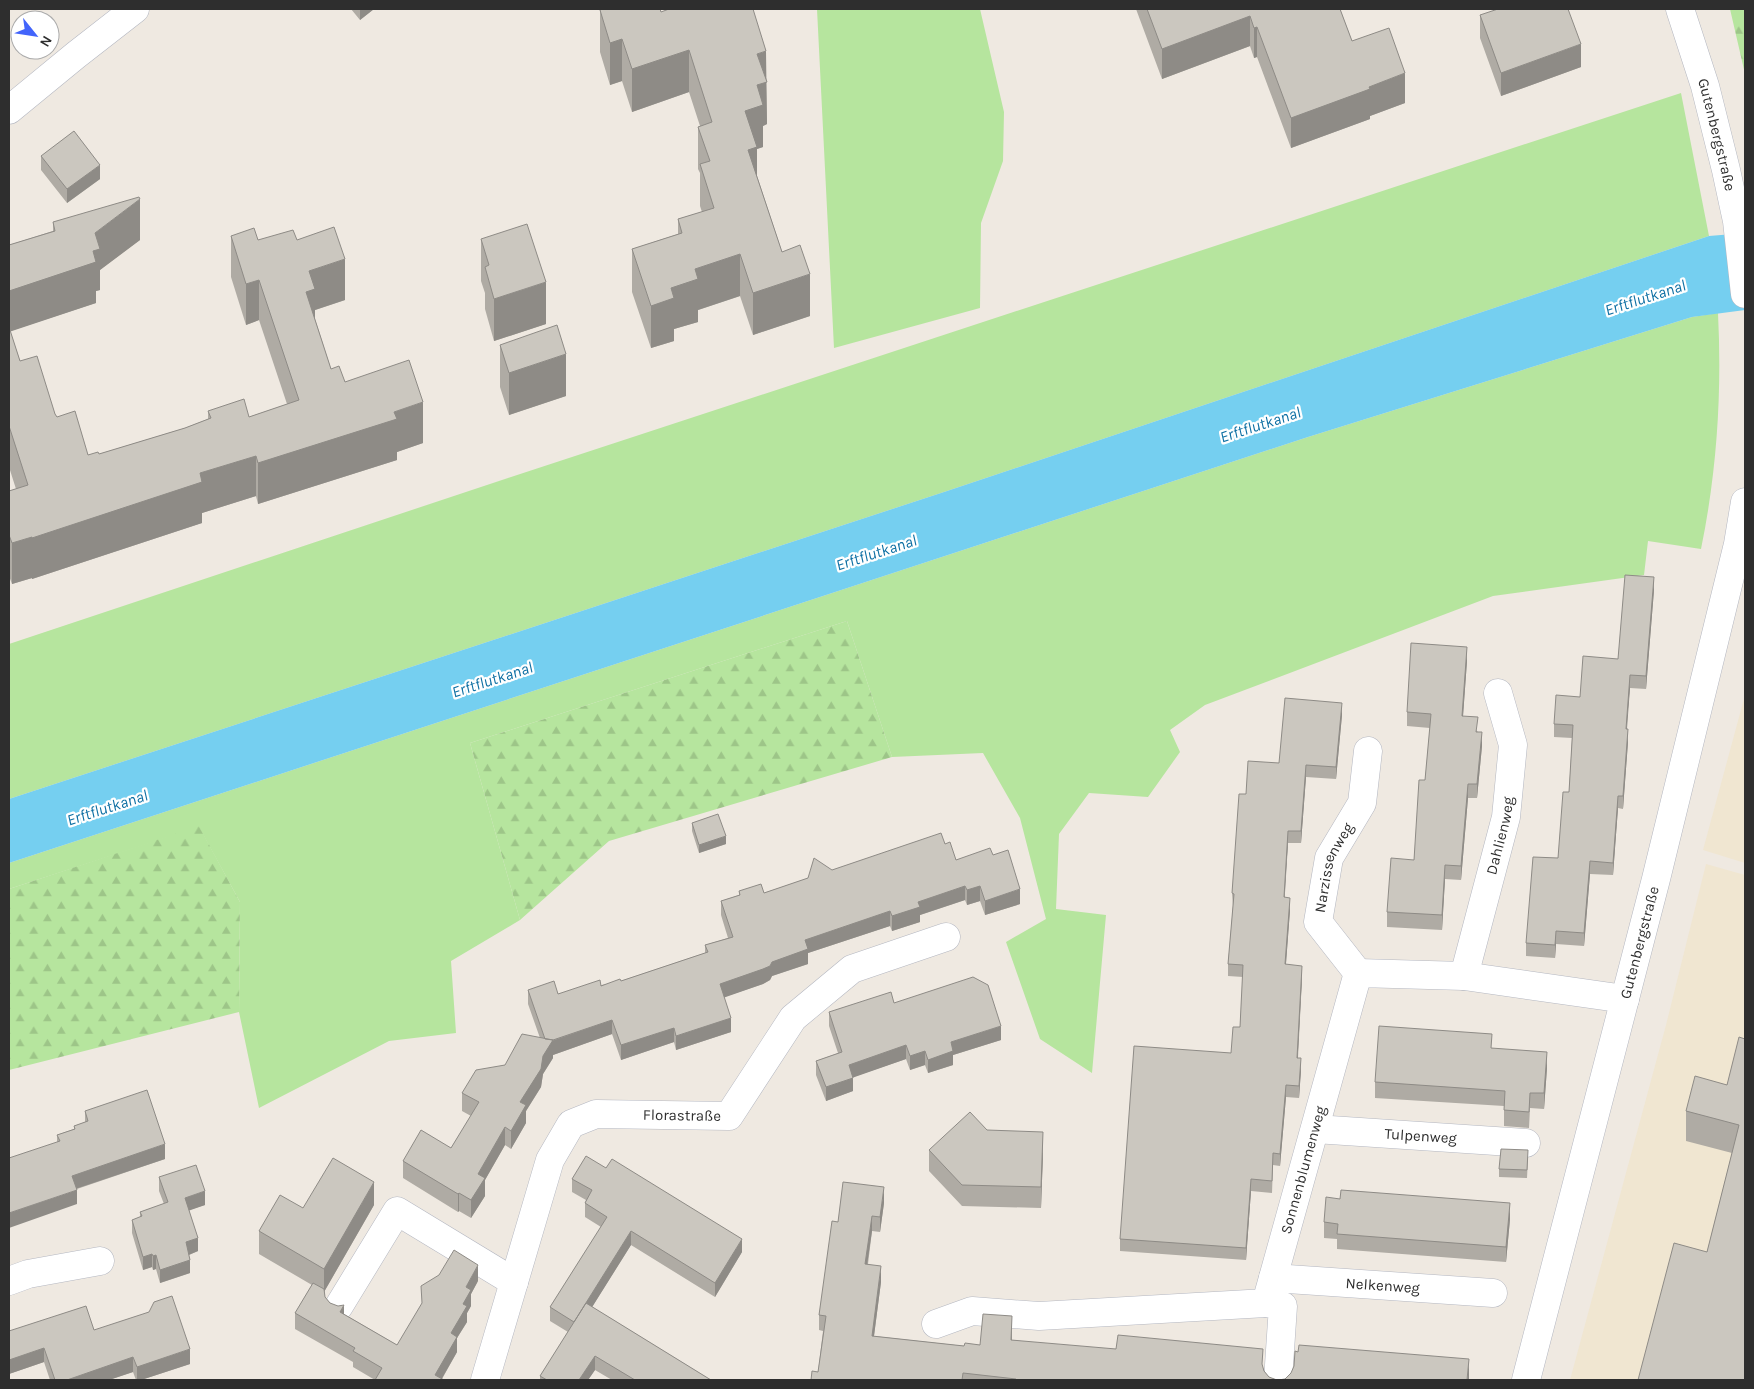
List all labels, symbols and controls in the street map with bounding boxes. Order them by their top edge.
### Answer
north arrow [10,10,60,60]
text: N [36,33,56,50]
street label: Gutenbergstraße [1694,76,1739,193]
water label: Erftflutkanal [1602,275,1688,319]
water label: Erftflutkanal [1217,402,1303,446]
water label: Erftflutkanal [833,530,919,574]
water label: Erftflutkanal [449,657,535,701]
water label: Erftflutkanal [64,785,150,829]
street label: Dahlienweg [1482,795,1517,877]
street label: Narzissenweg [1311,819,1357,914]
street label: Gutenbergstraße [1616,884,1663,1001]
street label: Sonnenblumenweg [1277,1103,1330,1236]
street label: Florastraße [643,1106,721,1125]
street label: Tulpenweg [1384,1125,1458,1147]
street label: Nelkenweg [1345,1274,1421,1297]

